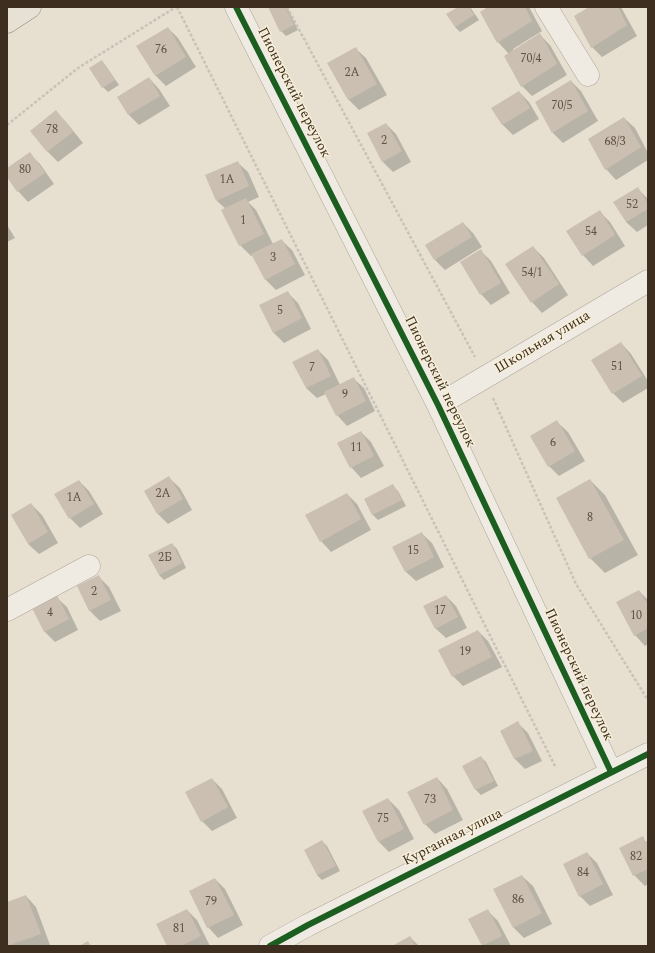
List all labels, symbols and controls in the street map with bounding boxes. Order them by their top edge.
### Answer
street label: Пионерский переулок [253,25,333,161]
house number: 76 [155,44,167,58]
house number: 70/4 [521,53,541,67]
house number: 2А [345,67,359,81]
house number: 70/5 [552,100,572,114]
house number: 78 [46,124,58,138]
house number: 2 [381,135,387,149]
house number: 68/3 [605,136,625,150]
house number: 80 [19,164,31,178]
house number: 1А [220,174,234,188]
house number: 52 [626,199,638,213]
house number: 1 [240,215,246,229]
house number: 54 [585,226,597,240]
house number: 3 [270,252,276,266]
house number: 54/1 [522,267,542,281]
house number: 5 [277,305,283,319]
street label: Школьная улица [492,308,594,378]
street label: Пионерский переулок [400,314,478,450]
house number: 51 [611,361,623,375]
house number: 7 [309,362,315,376]
house number: 9 [342,389,348,403]
house number: 6 [550,437,556,451]
house number: 11 [350,442,362,456]
house number: 2А [156,488,170,502]
house number: 1А [67,492,81,506]
house number: 8 [587,512,593,526]
house number: 15 [407,545,419,559]
house number: 2Б [158,552,172,566]
house number: 2 [91,586,97,600]
house number: 17 [434,605,446,619]
street label: Пионерский переулок [540,606,616,744]
house number: 4 [47,607,53,621]
house number: 10 [630,610,642,624]
house number: 19 [459,646,471,660]
house number: 73 [424,794,436,808]
street label: Курганная улица [400,806,506,870]
house number: 75 [377,813,389,827]
house number: 82 [630,851,642,865]
house number: 84 [577,867,589,881]
house number: 86 [512,894,524,908]
house number: 79 [205,896,217,910]
house number: 81 [173,923,185,937]

